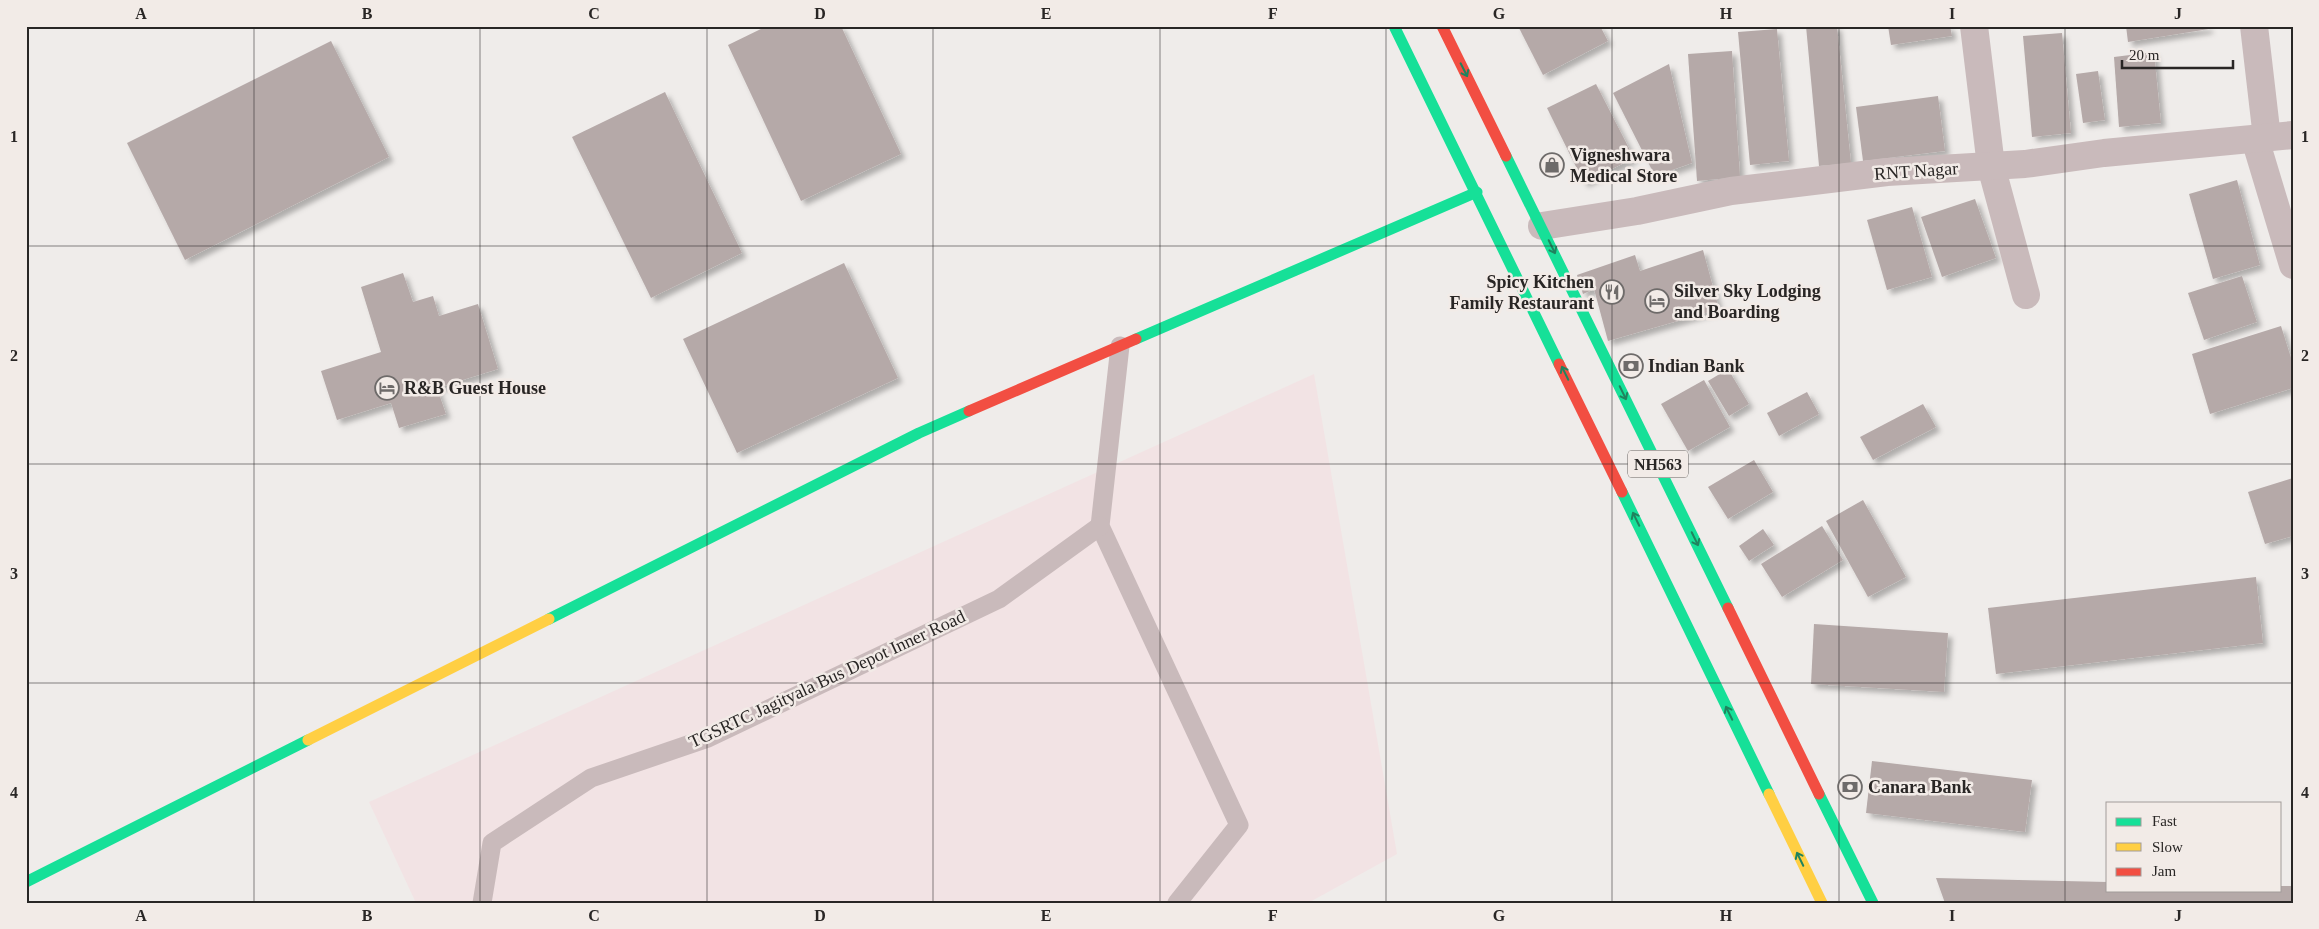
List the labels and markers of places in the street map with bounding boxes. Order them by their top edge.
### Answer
place label: Vigneshwara Medical Store [1570,145,1677,186]
shop icon: Vigneshwara Medical Store [1539,152,1565,178]
place label: Spicy Kitchen Family Restaurant [1450,272,1594,313]
restaurant icon: Spicy Kitchen Family Restaurant [1599,279,1625,305]
place label: Silver Sky Lodging and Boarding [1674,281,1821,322]
hotel icon: Silver Sky Lodging and Boarding [1644,288,1670,314]
bank icon: Indian Bank [1618,353,1644,379]
place label: Indian Bank [1648,356,1745,376]
hotel icon: R&B Guest House [374,375,400,401]
place label: R&B Guest House [404,378,546,398]
bank icon: Canara Bank [1837,774,1863,800]
place label: Canara Bank [1868,777,1972,797]

